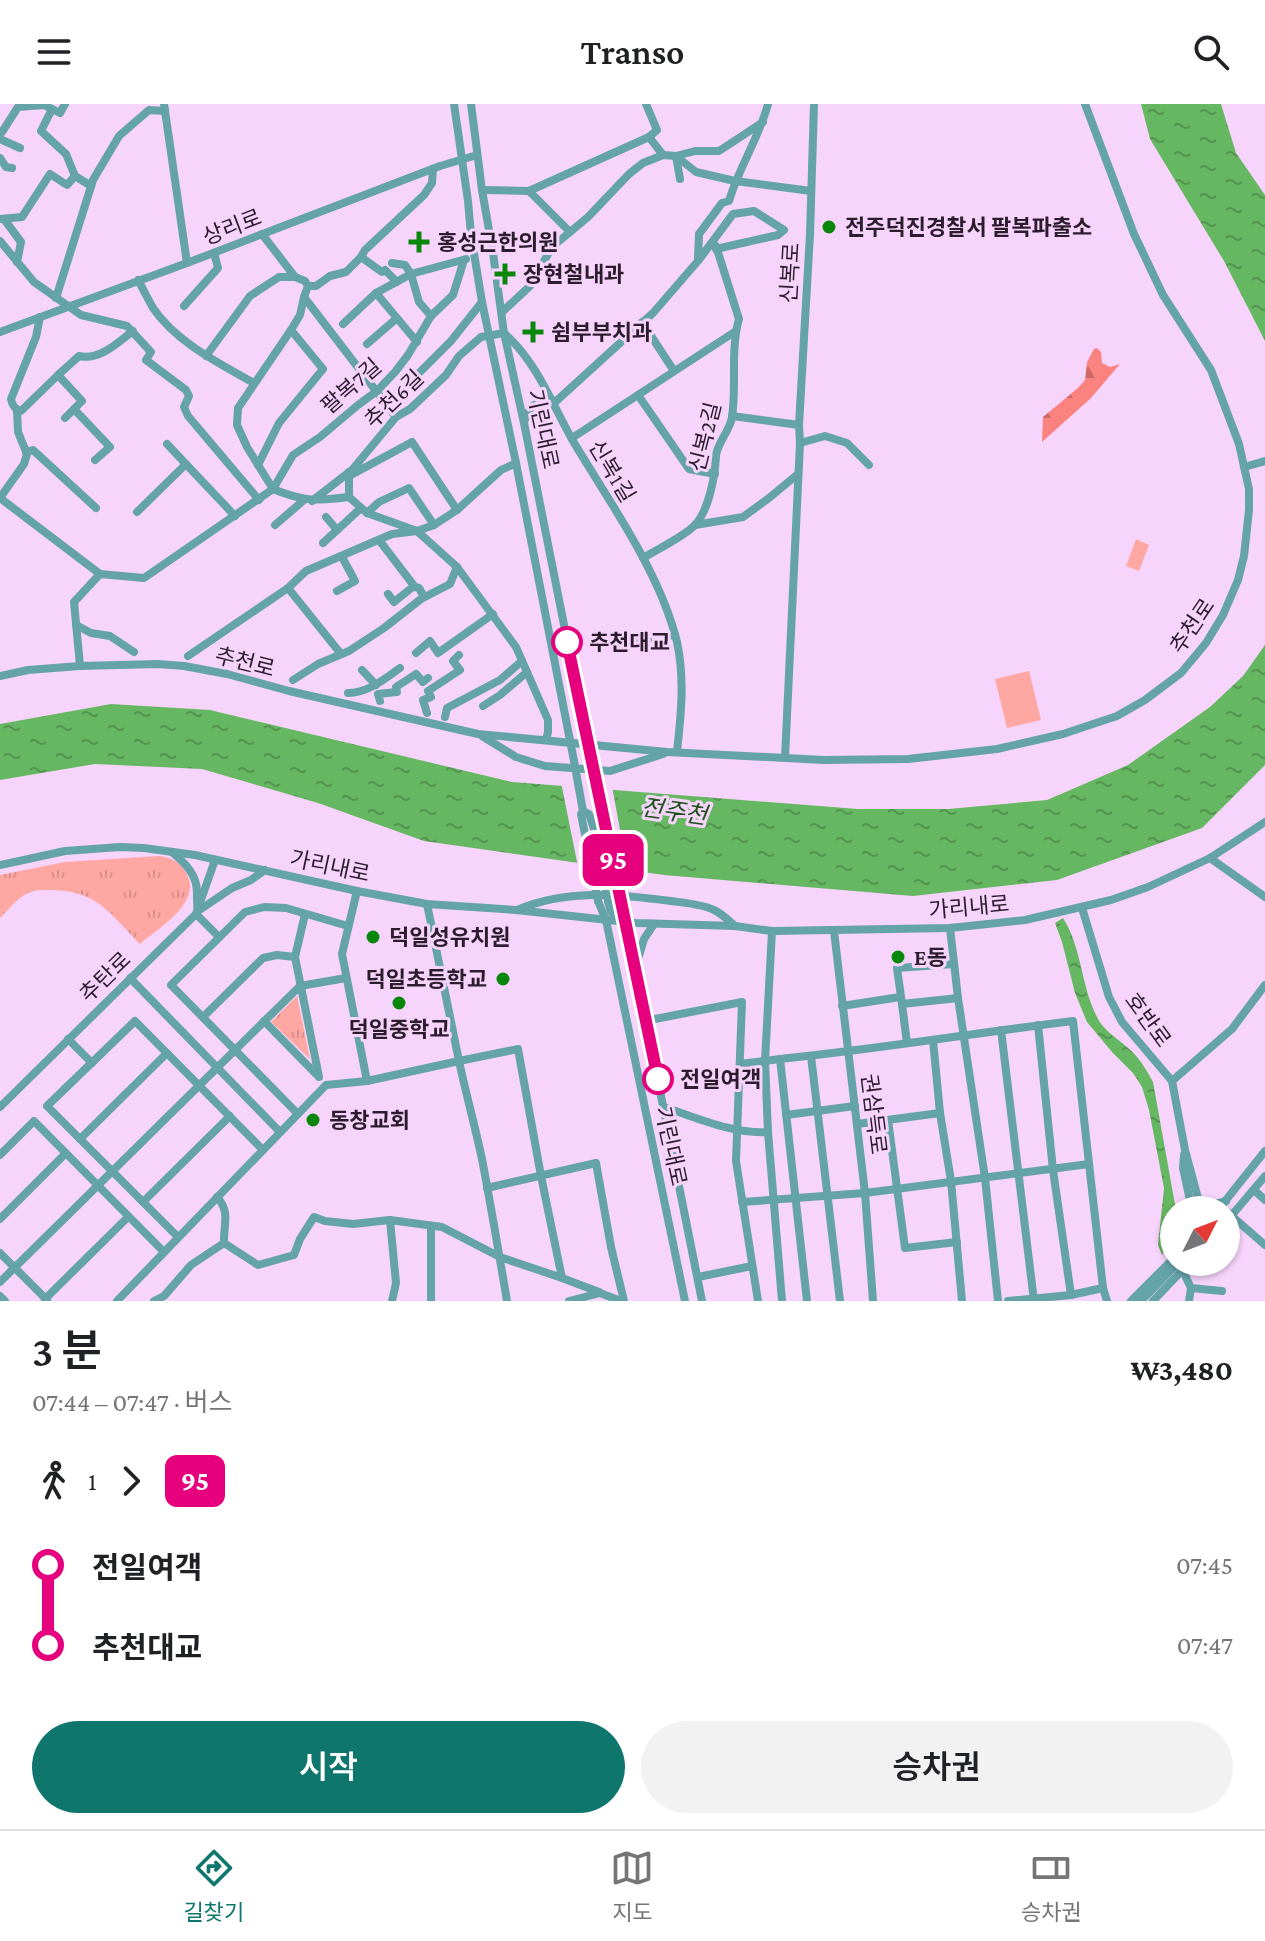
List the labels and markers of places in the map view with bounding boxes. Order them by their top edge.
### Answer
place label: 전주덕진경찰서 팔복파출소 [845,215,1092,240]
marker: 전주덕진경찰서 팔복파출소 [820,218,838,236]
place label: 홍성근한의원 [437,230,558,255]
marker: 홍성근한의원 [408,231,430,253]
place label: 장현철내과 [523,262,624,287]
marker: 장현철내과 [494,263,516,285]
place label: 쉼부부치과 [551,320,652,345]
marker: 쉼부부치과 [522,321,544,343]
marker: 추천대교 [552,627,582,657]
place label: 추천대교 [589,630,670,655]
place label: 덕일성유치원 [389,925,510,950]
marker: 덕일성유치원 [364,928,382,946]
place label: E동 [914,945,947,970]
marker: E동 [889,948,907,966]
place label: 덕일초등학교 [366,967,487,992]
marker: 덕일초등학교 [494,970,512,988]
marker: 덕일중학교 [390,994,408,1012]
place label: 덕일중학교 [348,1017,450,1042]
marker: 전일여객 [643,1064,673,1094]
place label: 전일여객 [680,1067,761,1092]
place label: 동창교회 [329,1108,410,1133]
marker: 동창교회 [304,1111,322,1129]

